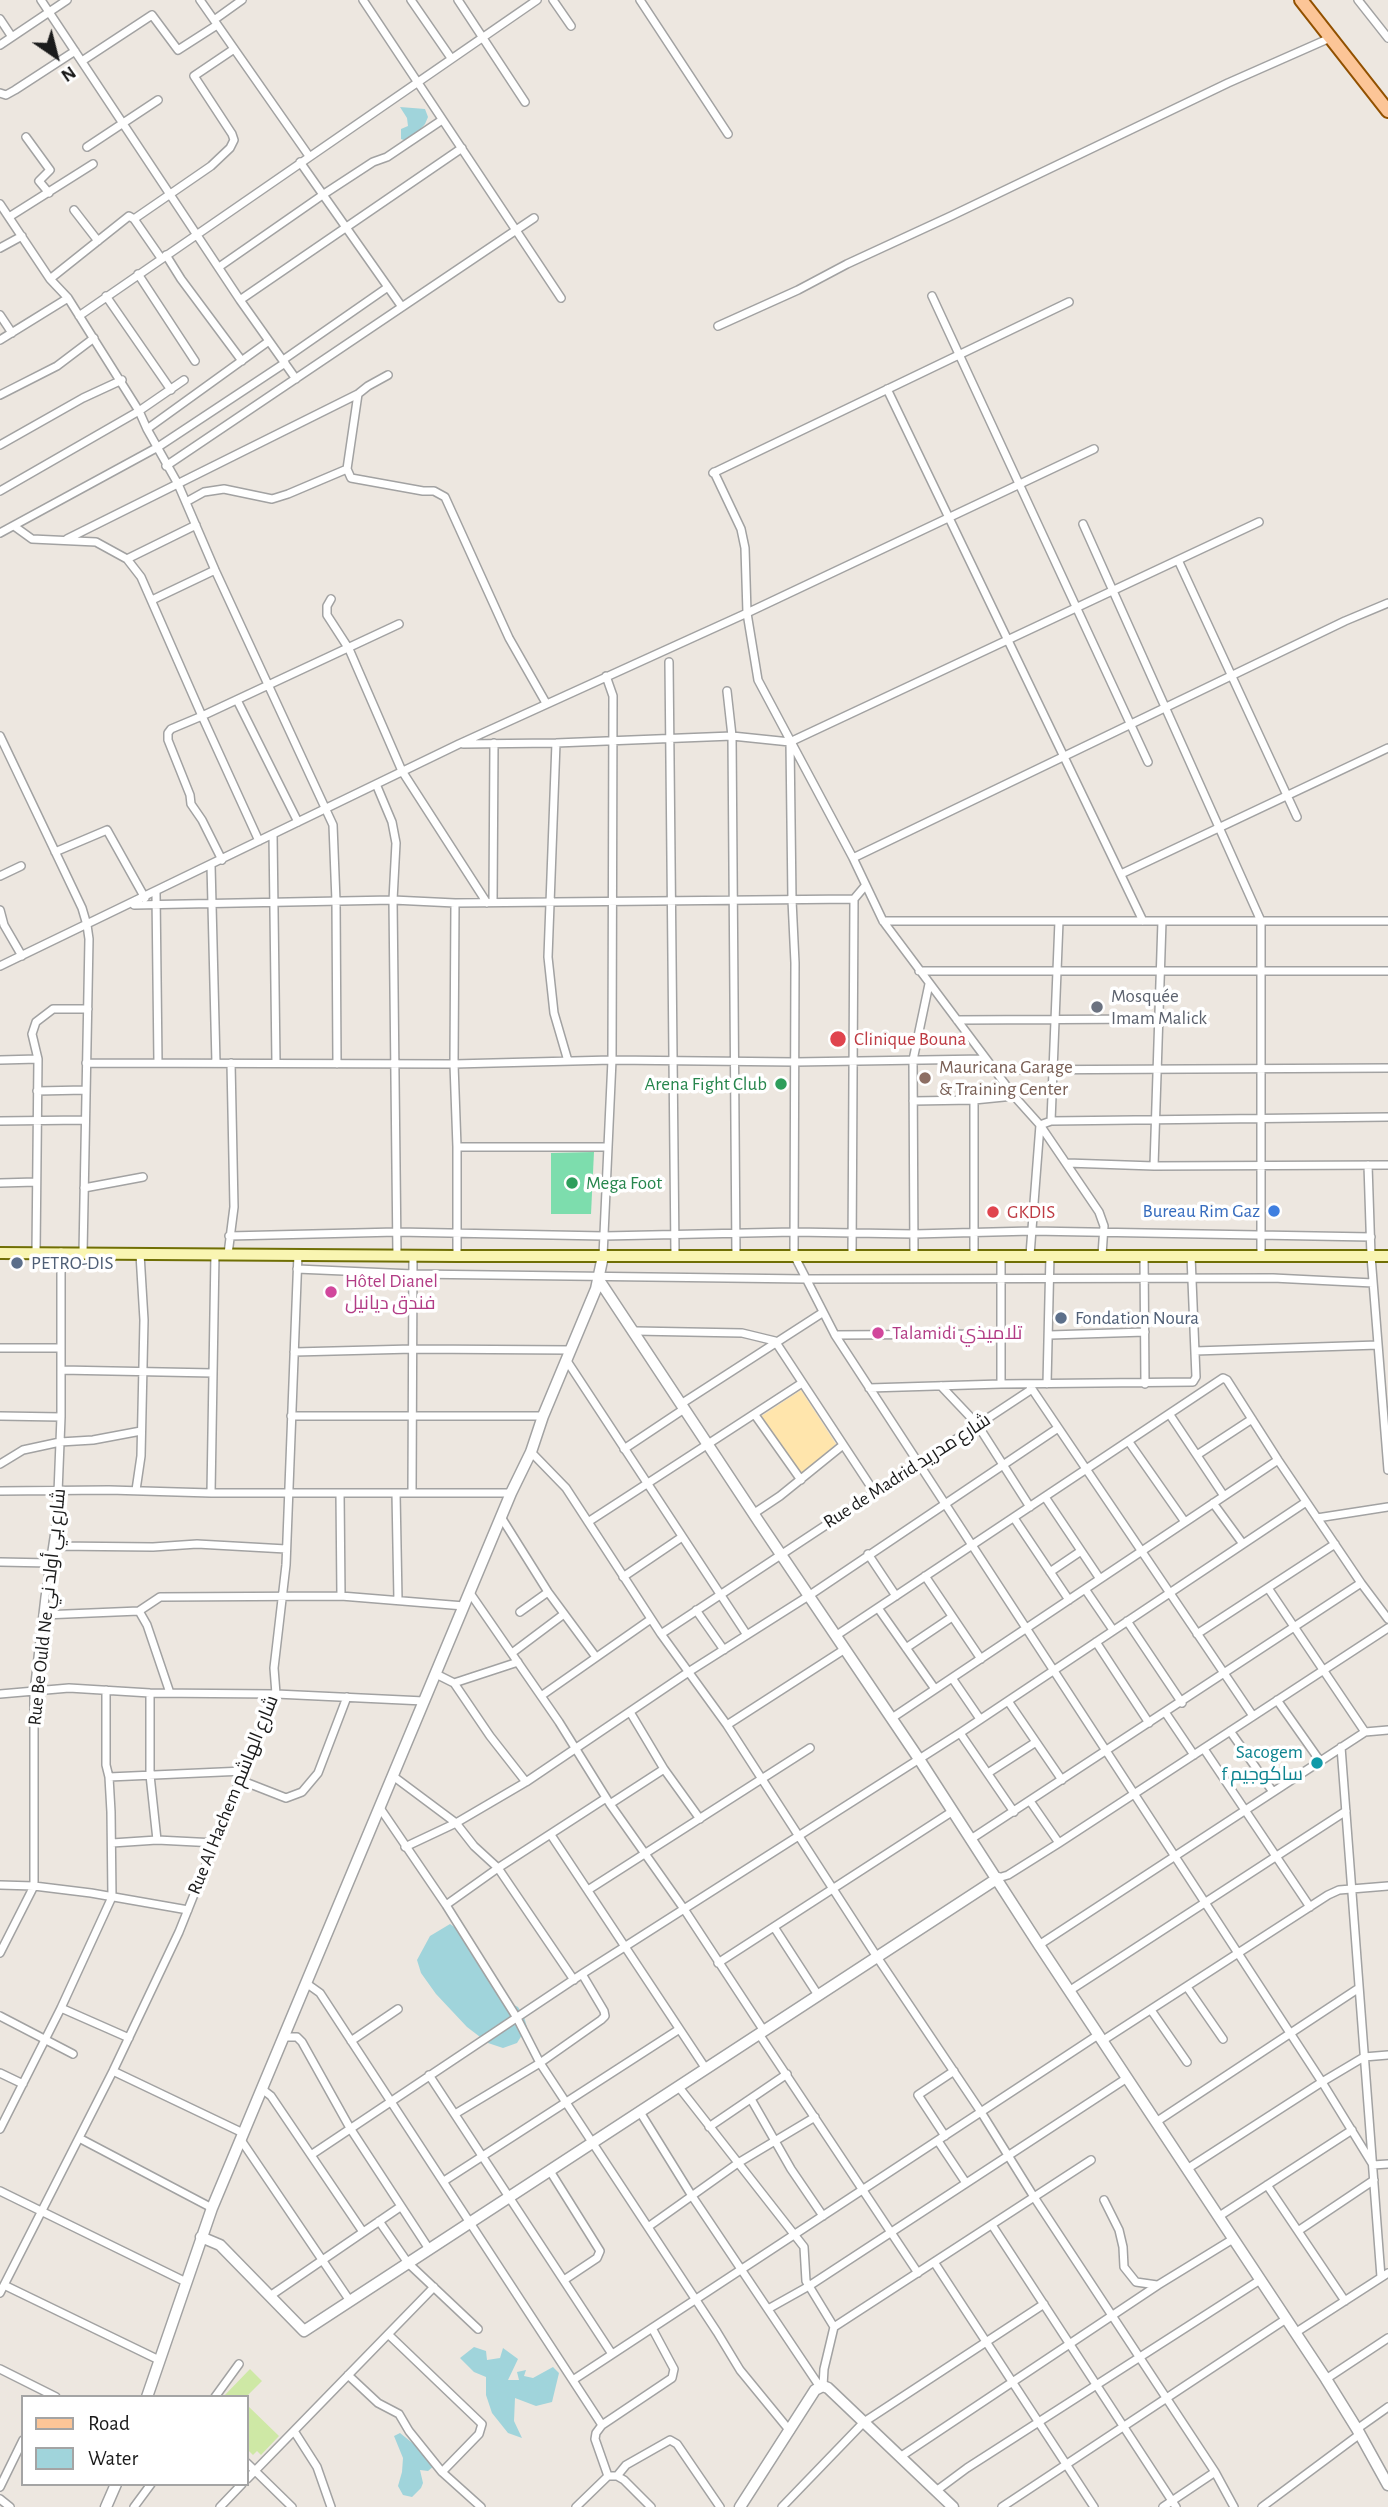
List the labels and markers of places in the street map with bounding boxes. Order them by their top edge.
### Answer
place label: Mosquée Imam Malick [1111,985,1207,1029]
marker: Mosquée Imam Malick [1089,999,1105,1015]
place label: Clinique Bouna [854,1028,966,1050]
marker: Clinique Bouna [828,1029,848,1049]
place label: Mauricana Garage & Training Center [939,1056,1073,1100]
marker: Mauricana Garage & Training Center [917,1070,933,1086]
place label: Arena Fight Club [644,1073,767,1095]
marker: Arena Fight Club [773,1076,789,1092]
place label: Mega Foot [586,1172,662,1194]
marker: Mega Foot [564,1175,580,1191]
place label: Bureau Rim Gaz [1143,1200,1260,1222]
place label: GKDIS [1007,1201,1055,1223]
marker: Bureau Rim Gaz [1266,1203,1282,1219]
marker: GKDIS [985,1204,1001,1220]
place label: PETRO-DIS [31,1252,113,1274]
marker: PETRO-DIS [9,1255,25,1271]
place label: Hôtel Dianel فندق ديانيل [345,1270,438,1314]
marker: Hôtel Dianel فندق ديانيل [323,1284,339,1300]
place label: Fondation Noura [1075,1307,1199,1329]
marker: Fondation Noura [1053,1310,1069,1326]
place label: Talamidi تلاميذي [892,1322,1022,1344]
marker: Talamidi تلاميذي [870,1325,886,1341]
place label: Sacogem f ساكوجيم [1221,1741,1303,1785]
marker: Sacogem f ساكوجيم [1309,1755,1325,1771]

